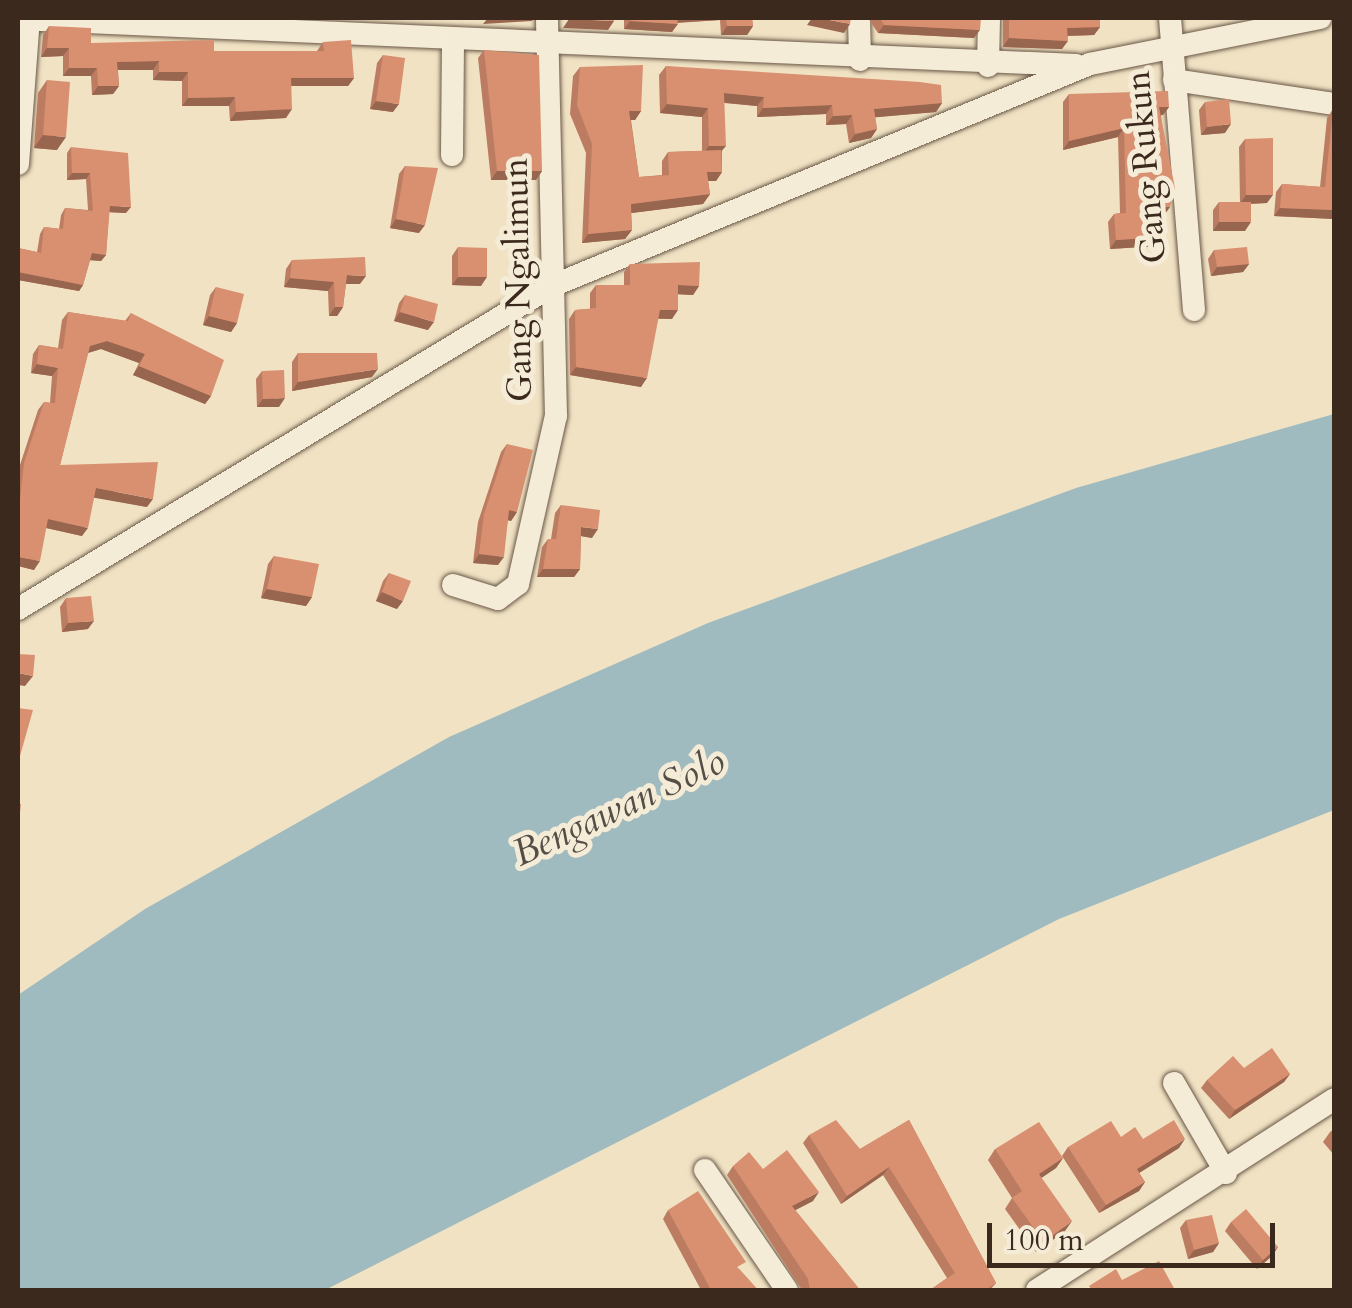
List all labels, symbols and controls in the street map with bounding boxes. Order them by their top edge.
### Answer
street label: Gang Rukun [1117,69,1175,265]
street label: Gang Ngalimun [495,158,541,402]
water label: Bengawan Solo [506,739,732,877]
scale bar [992,1203,1280,1265]
text: 100 m [1004,1220,1084,1261]

